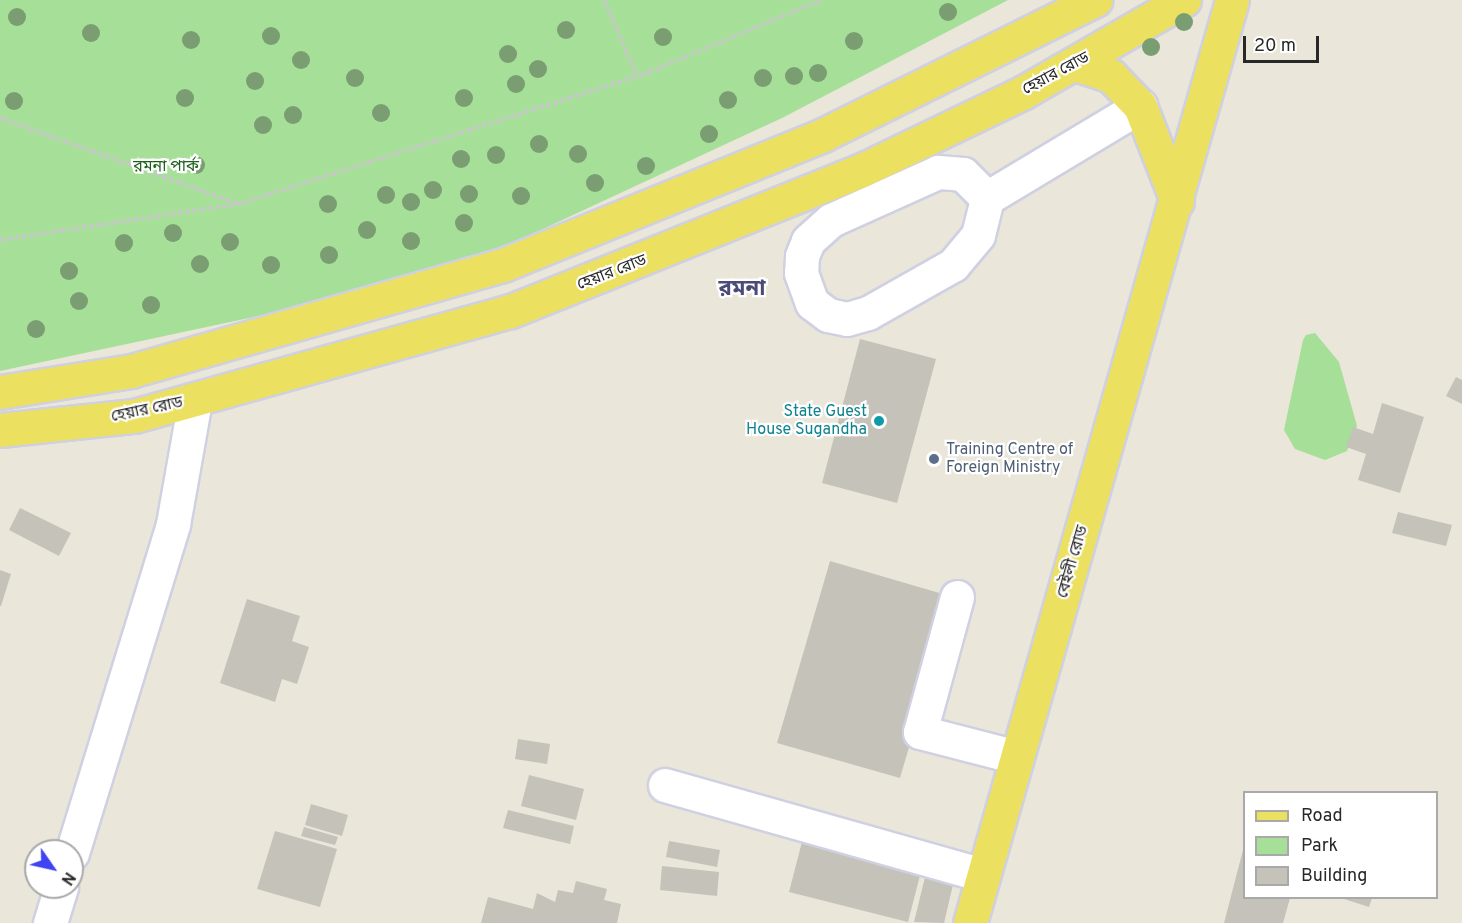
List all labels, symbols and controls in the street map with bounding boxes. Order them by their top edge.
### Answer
scale bar [1246,24,1322,62]
text: 20 m [1254,35,1296,58]
street label: হেয়ার রোড [1019,48,1093,100]
park label: রমনা পার্ক [133,157,199,177]
street label: হেয়ার রোড [575,251,649,295]
district label: রমনা [719,277,765,303]
street label: হেয়ার রোড [109,393,185,427]
place label: State Guest House Sugandha [746,402,867,440]
marker: State Guest House Sugandha [872,414,886,428]
place label: Training Centre of Foreign Ministry [946,440,1073,478]
marker: Training Centre of Foreign Ministry [927,452,941,466]
street label: বেইলী রোড [1054,524,1092,600]
legend [1243,791,1438,899]
text: Road [1301,805,1343,828]
text: Park [1301,835,1338,858]
north arrow [24,839,84,899]
text: Building [1301,865,1367,888]
text: N [56,868,79,888]

